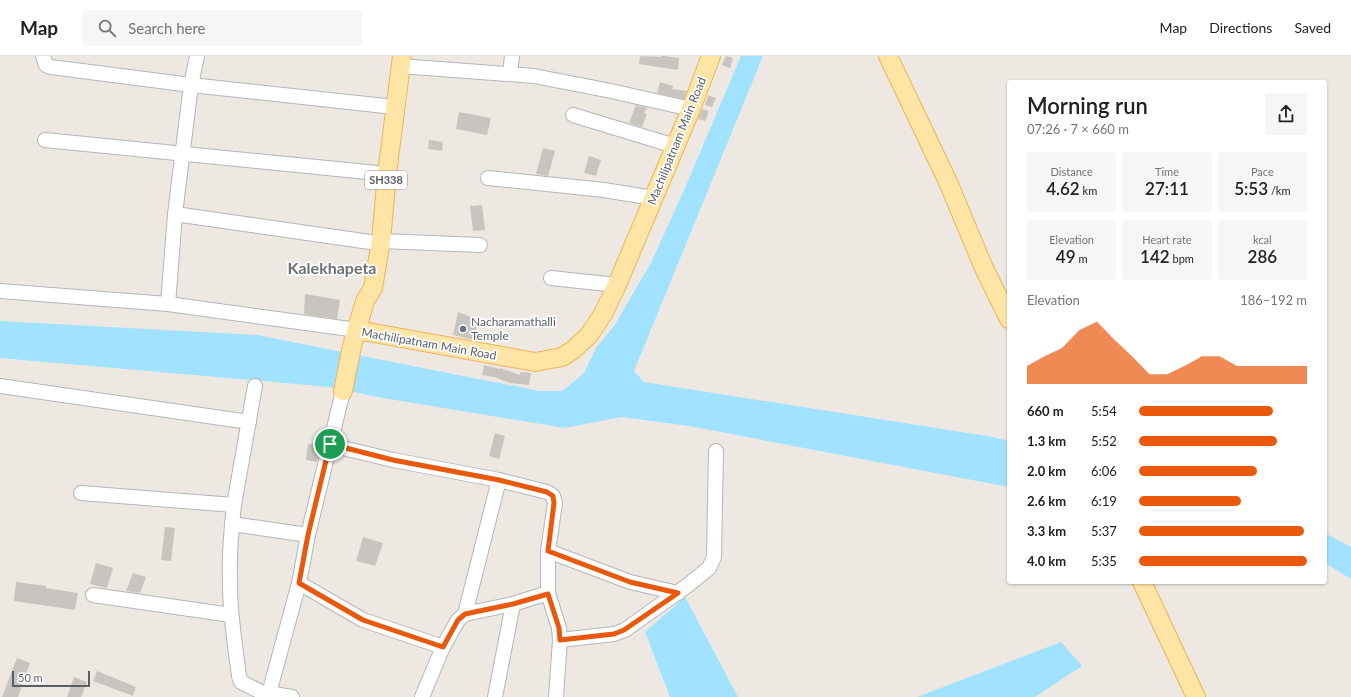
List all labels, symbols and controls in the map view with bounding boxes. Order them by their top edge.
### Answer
search box [82,10,362,46]
text: Map [20,16,58,39]
icon: search [96,17,118,39]
text: Search here [128,19,206,37]
text: Map [1160,19,1187,36]
text: Directions [1209,19,1272,36]
text: Saved [1294,19,1331,36]
street label: Machilipatnam Main Road [644,75,709,207]
text: Morning run [1027,92,1148,119]
button: share [1265,93,1307,135]
text: 07:26 · 7 × 660 m [1027,121,1129,137]
text: Distance [1051,165,1093,178]
text: Time [1155,165,1179,178]
text: Pace [1251,165,1274,178]
road number: SH338 [365,171,407,189]
text: 4.62 [1046,178,1080,199]
text: 27:11 [1145,178,1189,199]
text: 5:53 [1234,178,1268,199]
text: km [1080,184,1097,197]
text: /km [1268,184,1291,197]
text: Elevation [1049,233,1094,246]
text: Heart rate [1142,233,1192,246]
text: kcal [1253,233,1272,246]
text: 49 [1056,246,1076,267]
text: 142 [1140,246,1170,267]
text: 286 [1248,246,1277,267]
text: m [1076,252,1087,265]
text: bpm [1170,252,1194,265]
district label: Kalekhapeta [288,258,376,277]
text: Elevation [1027,292,1080,308]
text: 186–192 m [1240,292,1307,308]
place label: Nacharamathalli Temple [471,314,556,343]
street label: Machilipatnam Main Road [360,324,498,363]
marker: Nacharamathalli Temple [458,324,468,334]
text: 660 m [1027,403,1064,419]
text: 5:54 [1091,403,1117,419]
pin [313,427,347,461]
icon: arrive [319,433,341,455]
text: 1.3 km [1027,433,1066,449]
text: 5:52 [1091,433,1117,449]
text: 2.0 km [1027,463,1066,479]
text: 6:06 [1091,463,1117,479]
text: 2.6 km [1027,493,1066,509]
text: 6:19 [1091,493,1117,509]
text: 3.3 km [1027,523,1066,539]
text: 5:37 [1091,523,1117,539]
text: 4.0 km [1027,553,1066,569]
text: 5:35 [1091,553,1117,569]
scale bar [12,669,90,688]
text: 50 m [18,671,43,684]

